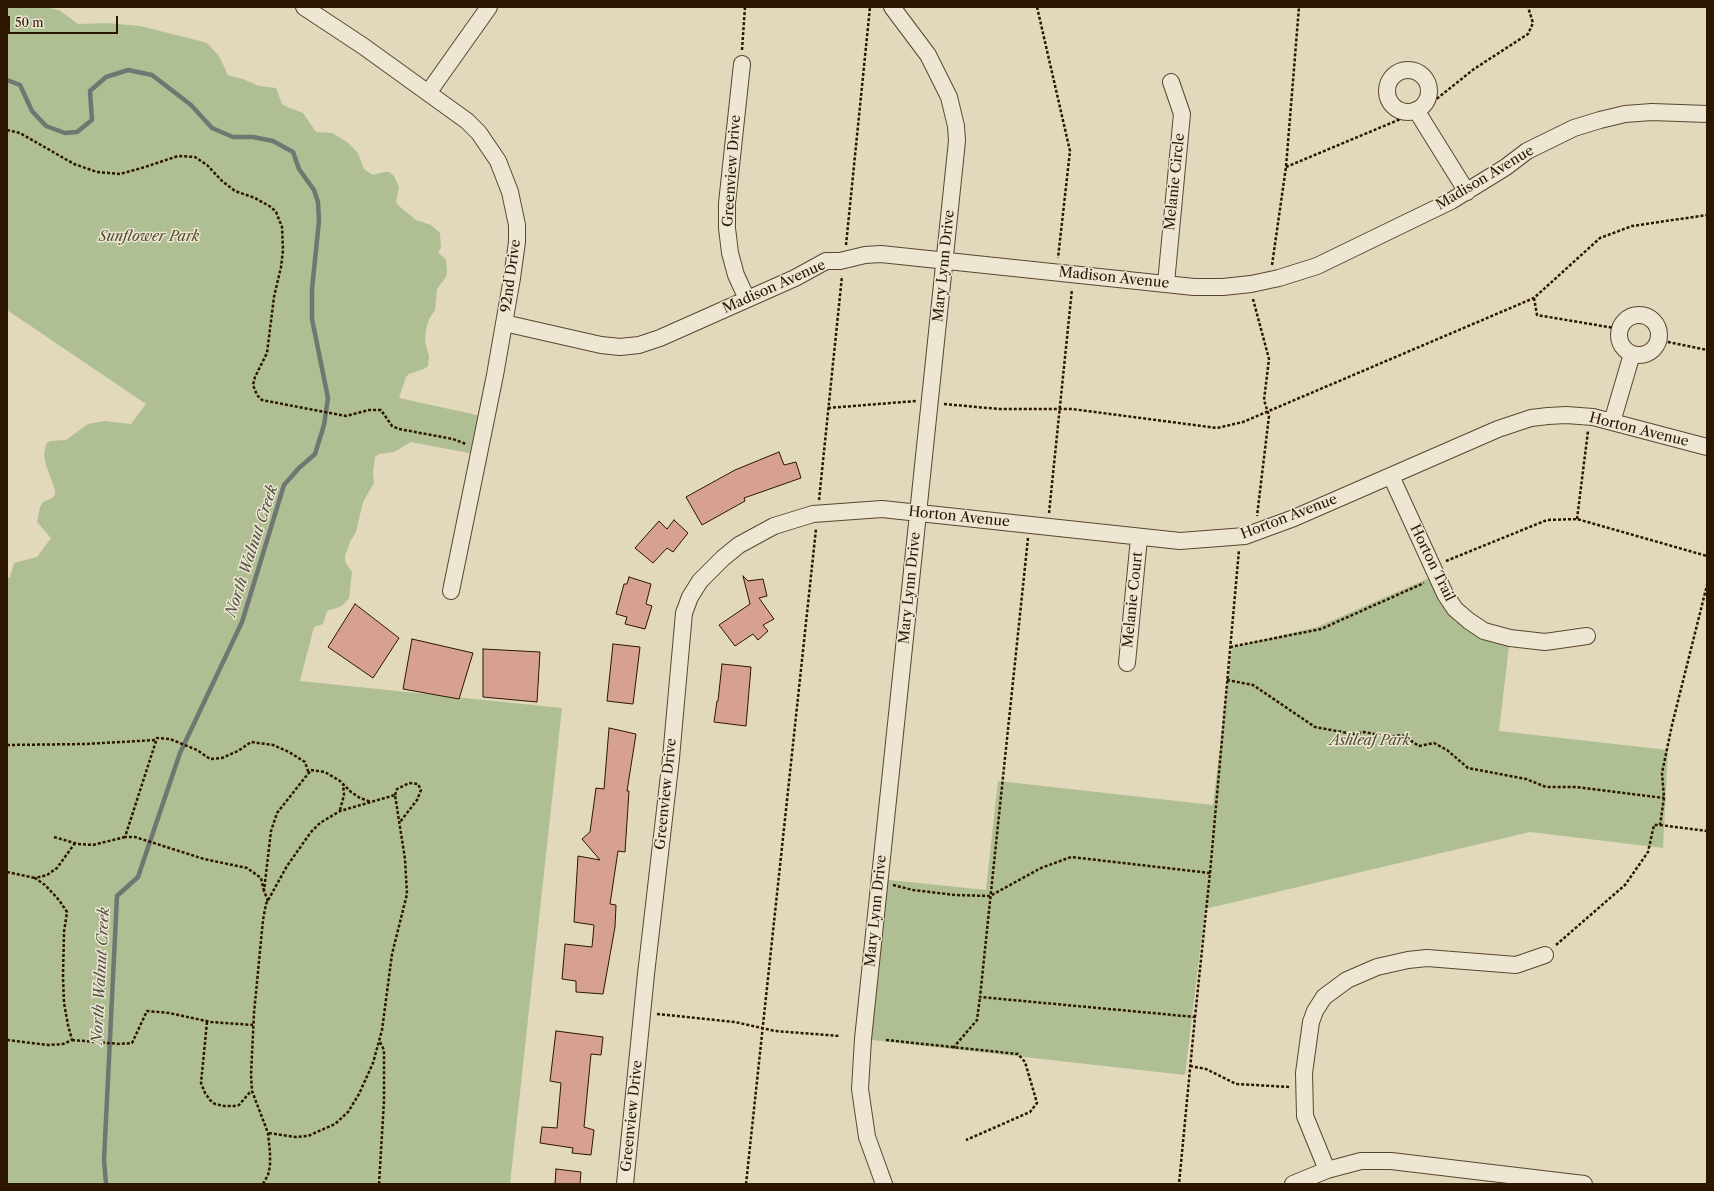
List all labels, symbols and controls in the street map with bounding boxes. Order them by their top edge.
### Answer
scale bar [10,8,120,34]
text: 50 m [15,15,44,30]
street label: Greenview Drive [720,114,744,228]
street label: Melanie Circle [1162,132,1188,232]
street label: Madison Avenue [1433,142,1537,214]
street label: Mary Lynn Drive [930,209,958,323]
park label: Sunflower Park [99,229,199,245]
street label: 92nd Drive [498,238,524,314]
street label: Madison Avenue [720,257,828,317]
street label: Madison Avenue [1058,264,1170,292]
street label: Horton Avenue [1588,410,1690,450]
water label: North Walnut Creek [222,483,282,619]
street label: Horton Avenue [1238,491,1340,543]
street label: Horton Avenue [907,503,1011,531]
street label: Horton Trail [1406,522,1458,604]
street label: Mary Lynn Drive [896,531,924,645]
street label: Melanie Court [1120,551,1146,649]
park label: Ashleaf Park [1330,733,1410,749]
street label: Greenview Drive [652,737,680,851]
street label: Mary Lynn Drive [862,854,890,968]
water label: North Walnut Creek [88,907,114,1045]
street label: Greenview Drive [618,1059,646,1173]

